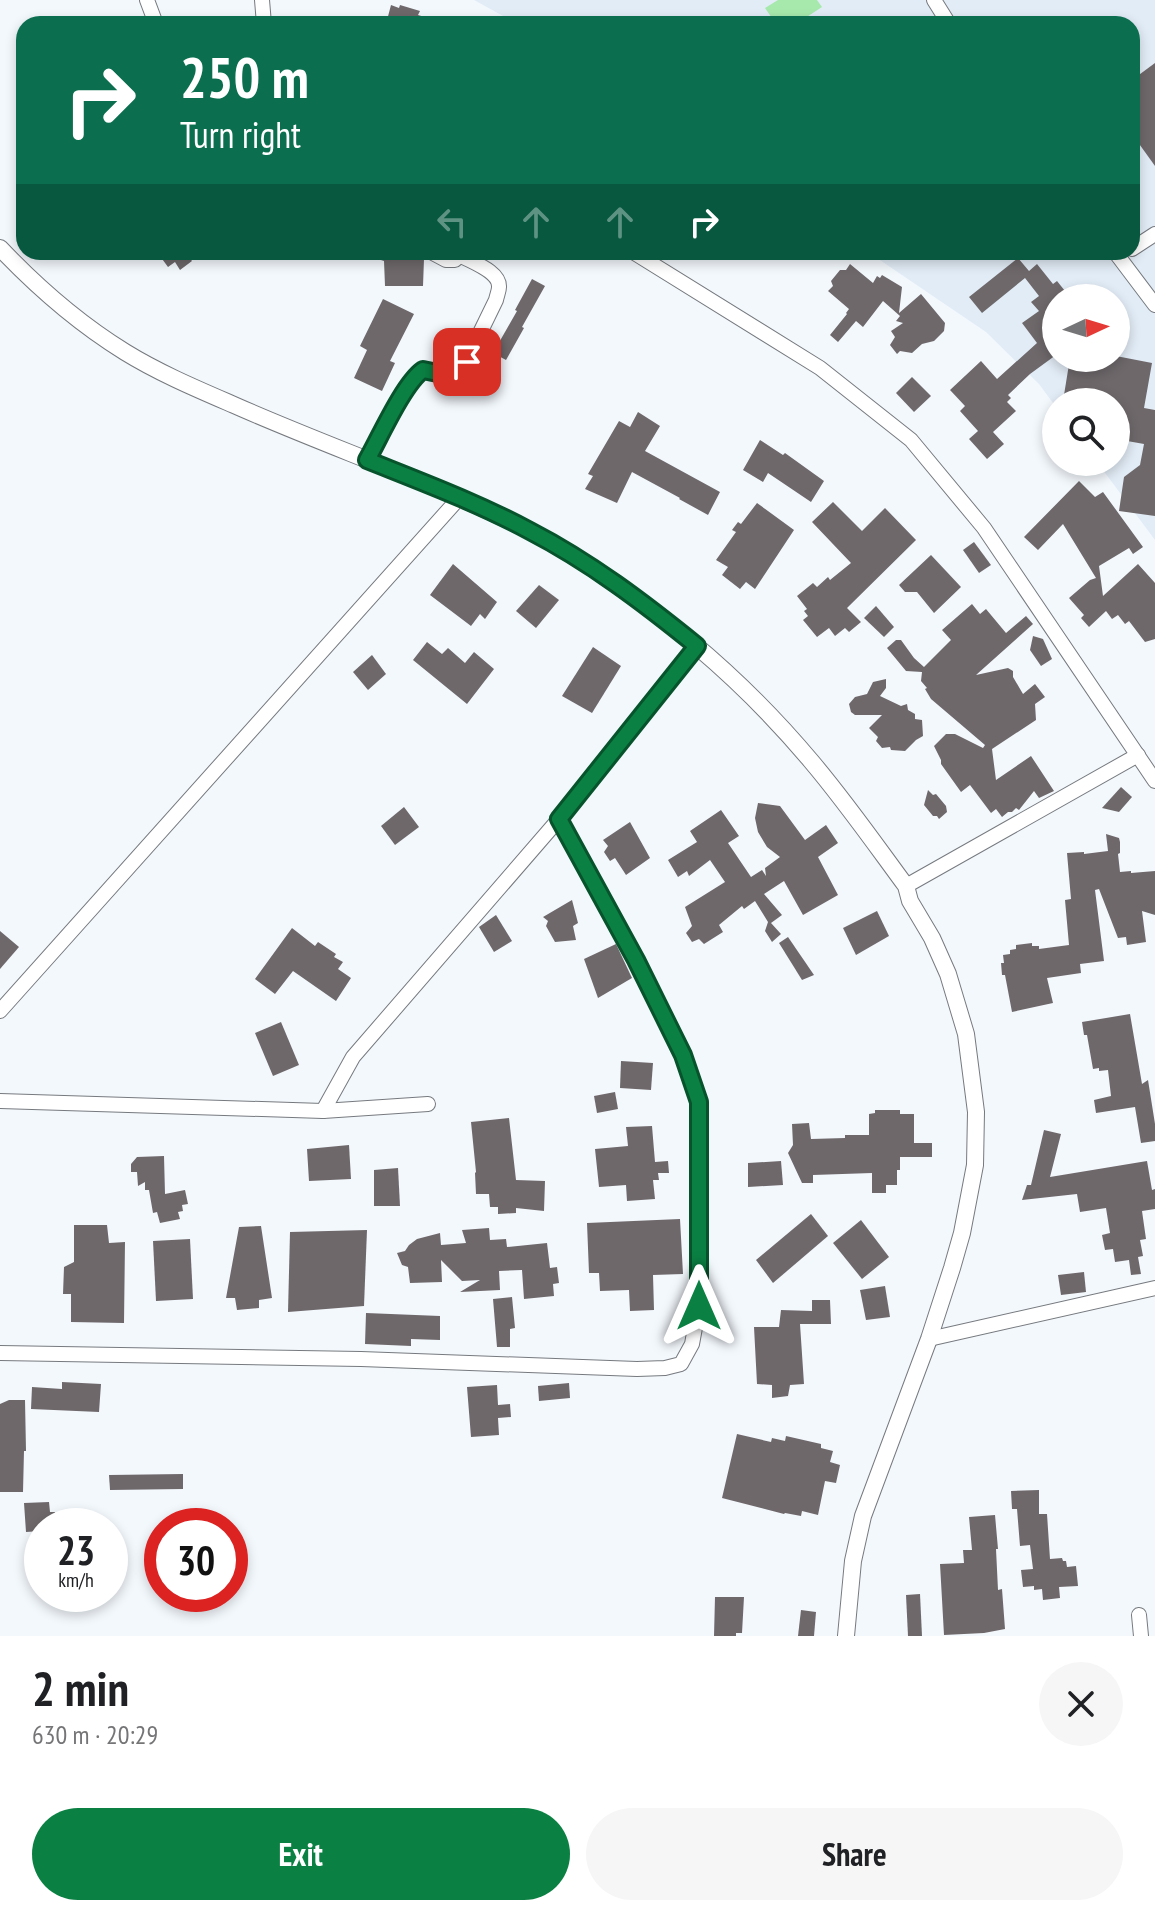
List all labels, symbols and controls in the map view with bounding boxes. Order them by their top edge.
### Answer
text: 250 m [180,41,309,113]
icon: right [48,48,152,152]
text: Turn right [180,111,301,158]
icon: left [430,200,474,244]
icon: ahead [514,200,558,244]
icon: ahead [598,200,642,244]
icon: right [682,200,726,244]
north arrow [1042,284,1130,372]
map controls [1042,284,1130,476]
pin [433,328,501,396]
icon: arrive [445,340,489,384]
button: search [1042,388,1130,476]
position arrow [657,1264,741,1348]
speed limit sign: 30 [144,1508,248,1612]
text: 23 [57,1524,95,1576]
text: km/h [58,1567,94,1593]
text: 2 min [32,1657,129,1719]
button: close [1039,1662,1123,1746]
text: 630 m · 20:29 [32,1718,158,1751]
button: Exit [32,1808,570,1900]
button: Share [586,1808,1123,1900]

